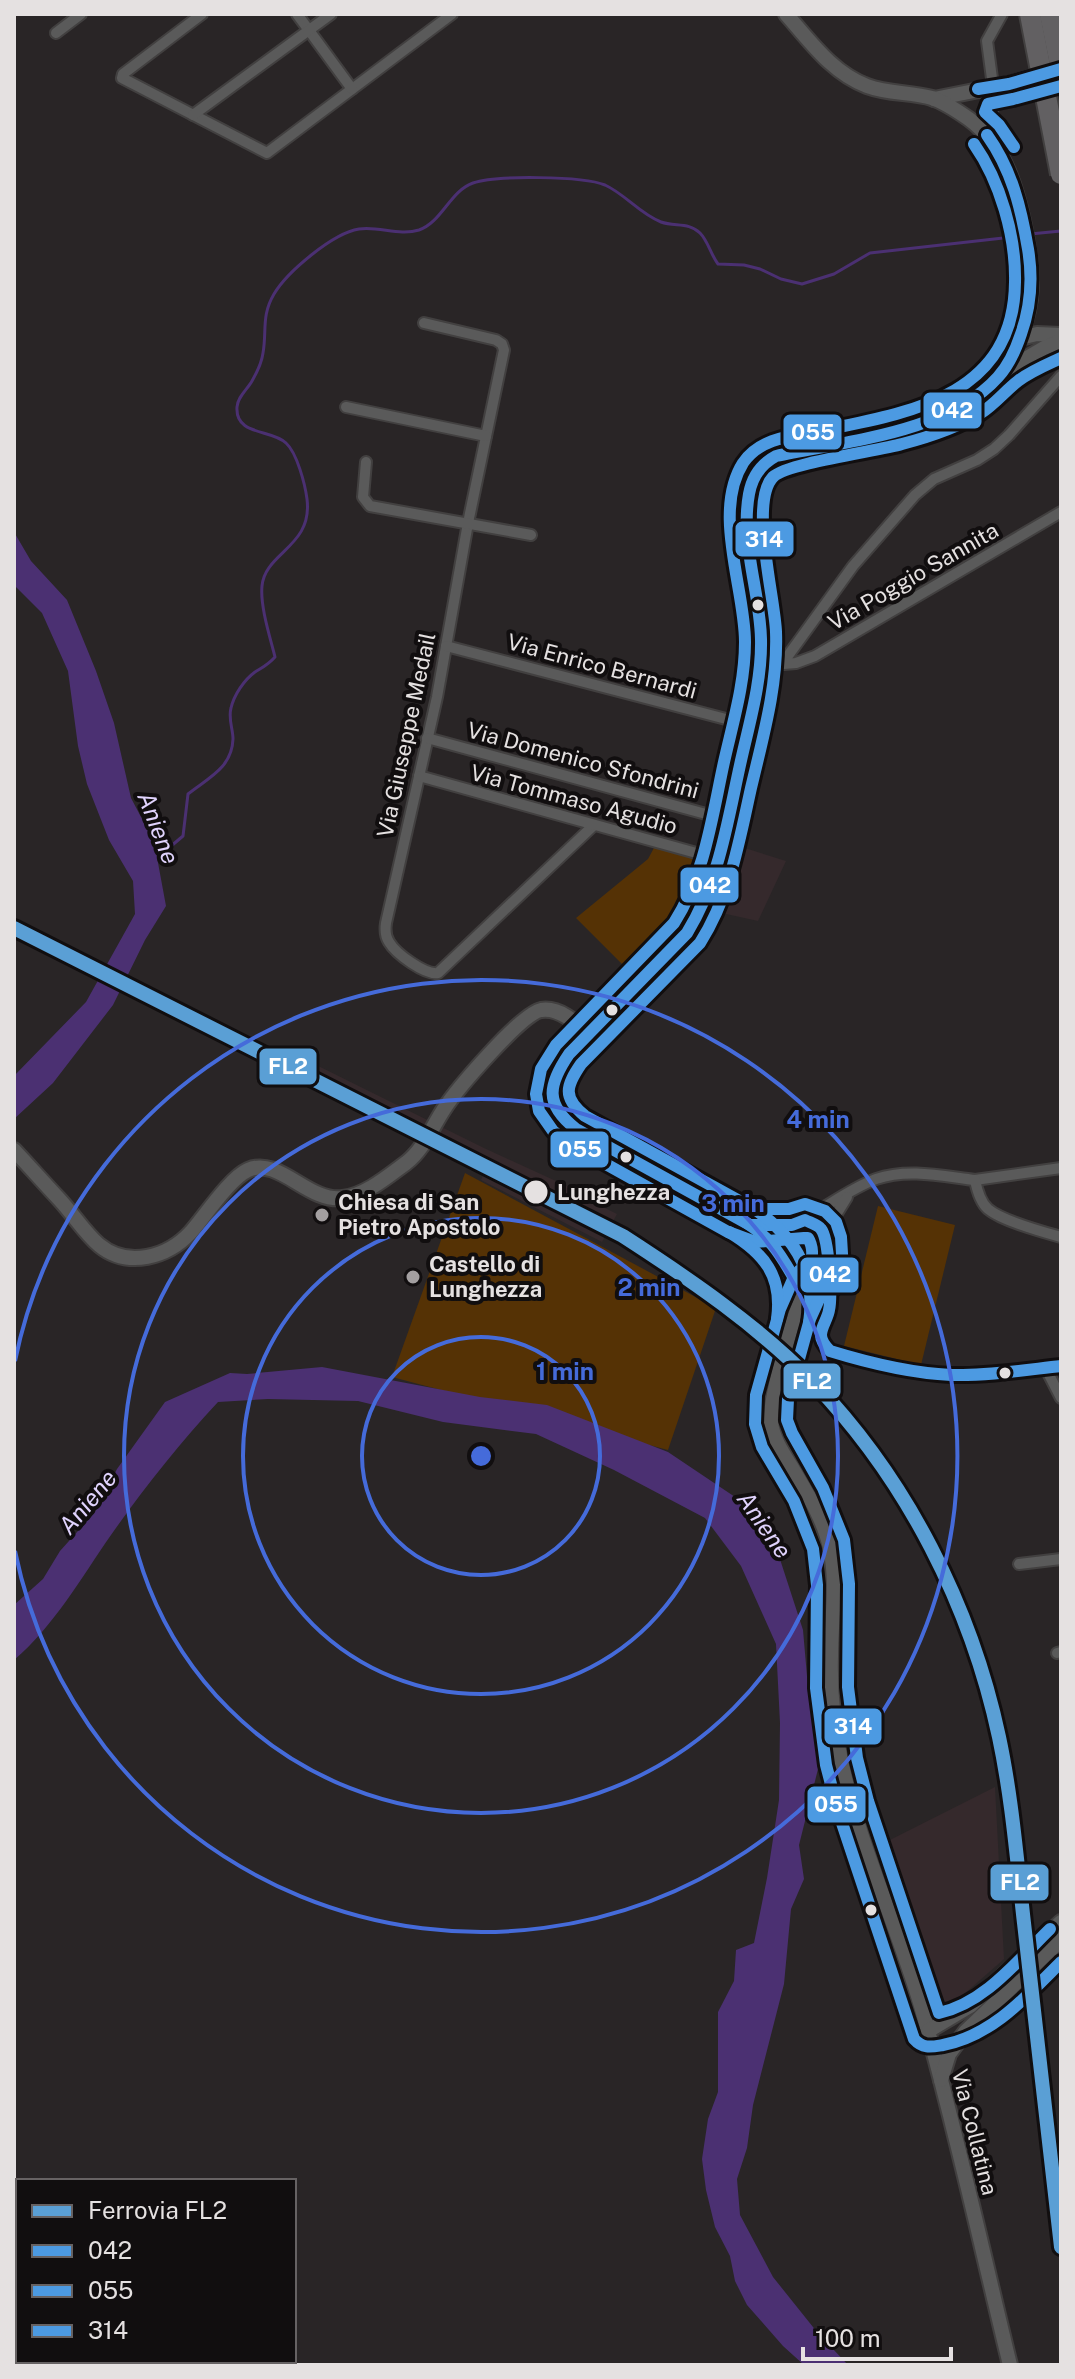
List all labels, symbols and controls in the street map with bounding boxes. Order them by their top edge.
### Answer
line badge: 042 [922,391,983,430]
text: 042 [931,397,973,423]
line badge: 055 [782,413,843,451]
text: 055 [791,419,835,445]
street label: Via Poggio Sannita [823,517,1003,635]
line badge: 314 [734,520,795,558]
text: 314 [745,526,783,552]
unlabelled marker [750,597,766,613]
street label: Via Enrico Bernardi [504,628,700,704]
street label: Via Giuseppe Medail [372,630,440,840]
street label: Via Domenico Sfondrini [464,717,702,803]
street label: Via Tommaso Agudio [468,759,680,839]
water label: Aniene [132,788,185,868]
line badge: 042 [679,866,740,904]
text: 042 [689,872,731,898]
unlabelled marker [604,1002,620,1018]
line badge: FL2 [258,1047,318,1086]
text: FL2 [268,1053,308,1079]
text: 4 min [786,1105,850,1133]
line badge: 055 [549,1130,610,1169]
text: 055 [558,1136,602,1162]
unlabelled marker [618,1149,634,1165]
marker: Lunghezza [522,1178,550,1206]
place label: Lunghezza [557,1179,670,1205]
place label: Chiesa di San Pietro Apostolo [338,1189,501,1240]
text: 3 min [701,1189,765,1217]
marker: Chiesa di San Pietro Apostolo [313,1206,331,1224]
place label: Castello di Lunghezza [429,1251,542,1302]
line badge: 042 [799,1256,860,1294]
text: 042 [809,1261,851,1287]
marker: Castello di Lunghezza [404,1268,422,1286]
text: 2 min [618,1273,680,1301]
text: 1 min [536,1357,594,1385]
line badge: FL2 [782,1362,842,1400]
unlabelled marker [997,1365,1013,1381]
text: FL2 [792,1368,832,1394]
centre of rings [467,1442,495,1470]
water label: Aniene [52,1464,122,1539]
water label: Aniene [732,1486,798,1563]
line badge: 314 [823,1707,883,1746]
text: 314 [834,1713,872,1739]
line badge: 055 [806,1785,867,1824]
text: 055 [814,1791,858,1817]
line badge: FL2 [989,1863,1050,1902]
text: FL2 [1000,1869,1040,1895]
unlabelled marker [863,1902,879,1918]
street label: Via Collatina [947,2066,1003,2198]
legend [16,2179,296,2363]
text: Ferrovia FL2 [88,2196,227,2224]
text: 042 [88,2236,132,2264]
text: 055 [88,2276,133,2304]
scale bar [803,2311,951,2361]
text: 314 [88,2316,128,2344]
text: 100 m [815,2324,881,2352]

